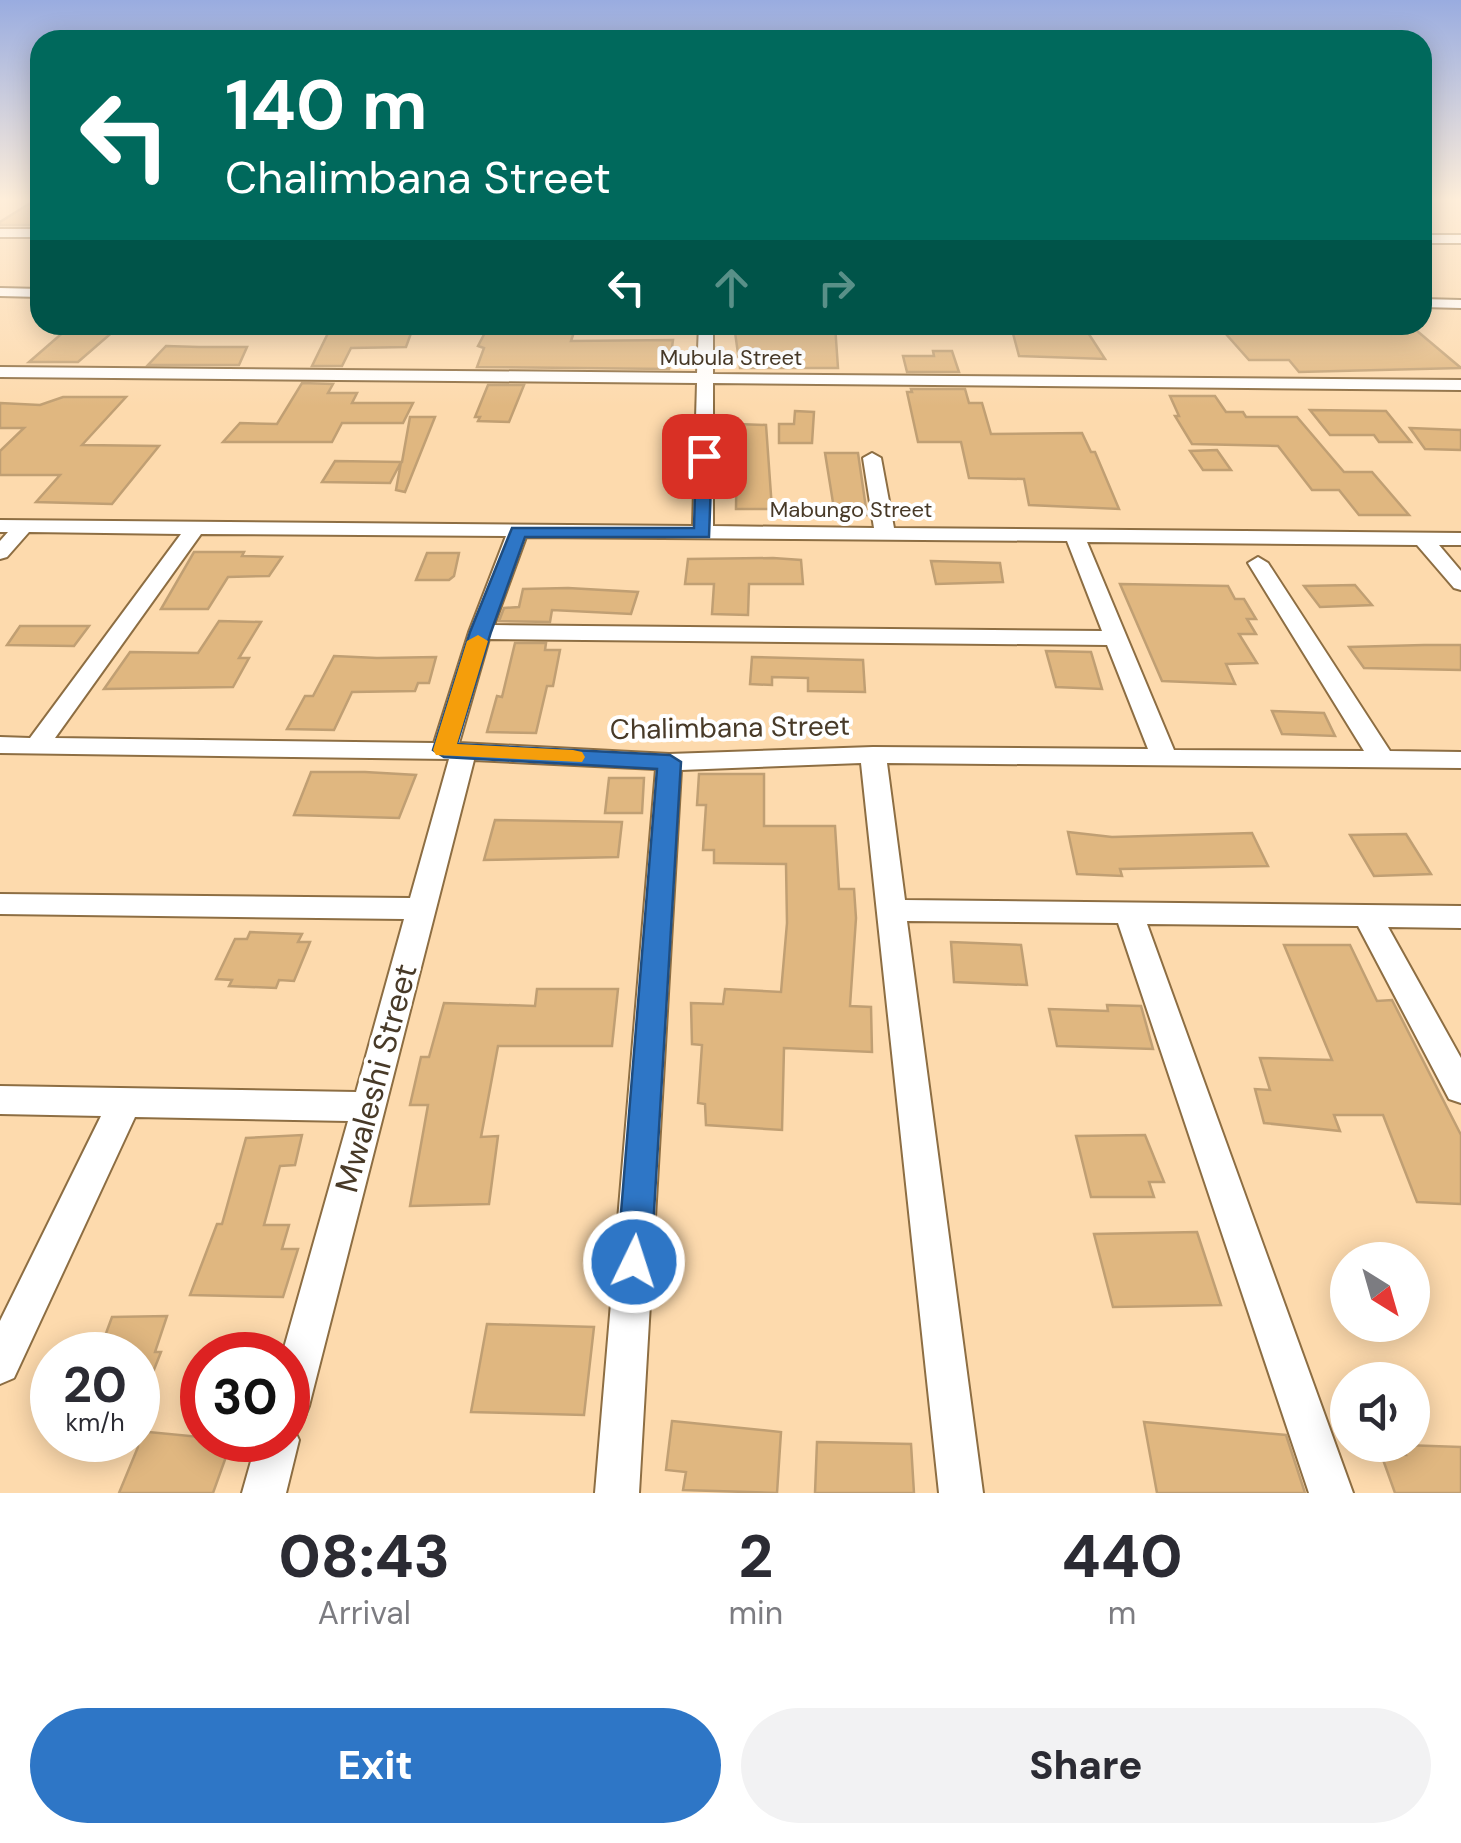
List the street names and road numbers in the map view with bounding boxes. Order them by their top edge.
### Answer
street label: Mubula Street [660,343,802,372]
street label: Mabungo Street [770,495,932,524]
street label: Chalimbana Street [610,707,850,748]
street label: Mwaleshi Street [325,959,427,1197]

